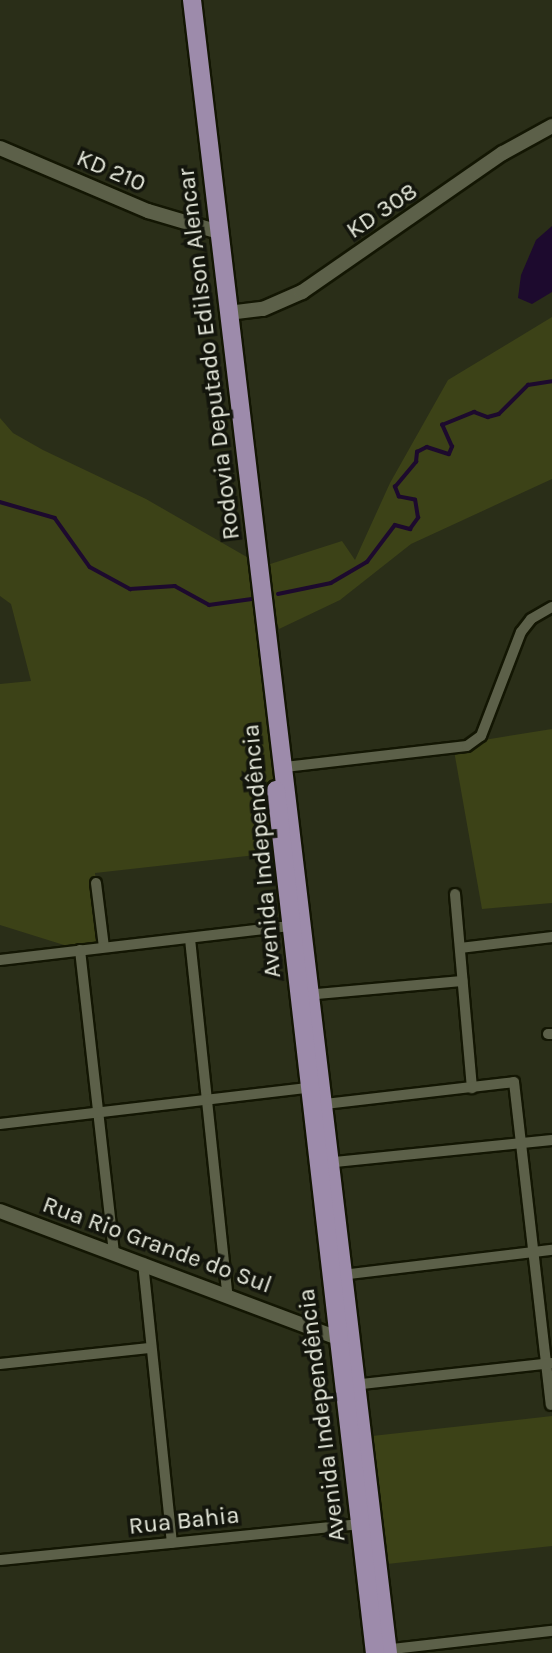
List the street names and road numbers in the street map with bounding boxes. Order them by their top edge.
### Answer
street label: KD 210 [72,144,150,198]
street label: Rodovia Deputado Edilson Alencar [172,166,246,542]
street label: KD 308 [341,177,423,245]
street label: Avenida Independência [237,723,287,979]
street label: Rua Rio Grande do Sul [39,1190,275,1300]
street label: Avenida Independência [292,1287,352,1543]
street label: Rua Bahia [127,1501,241,1541]

